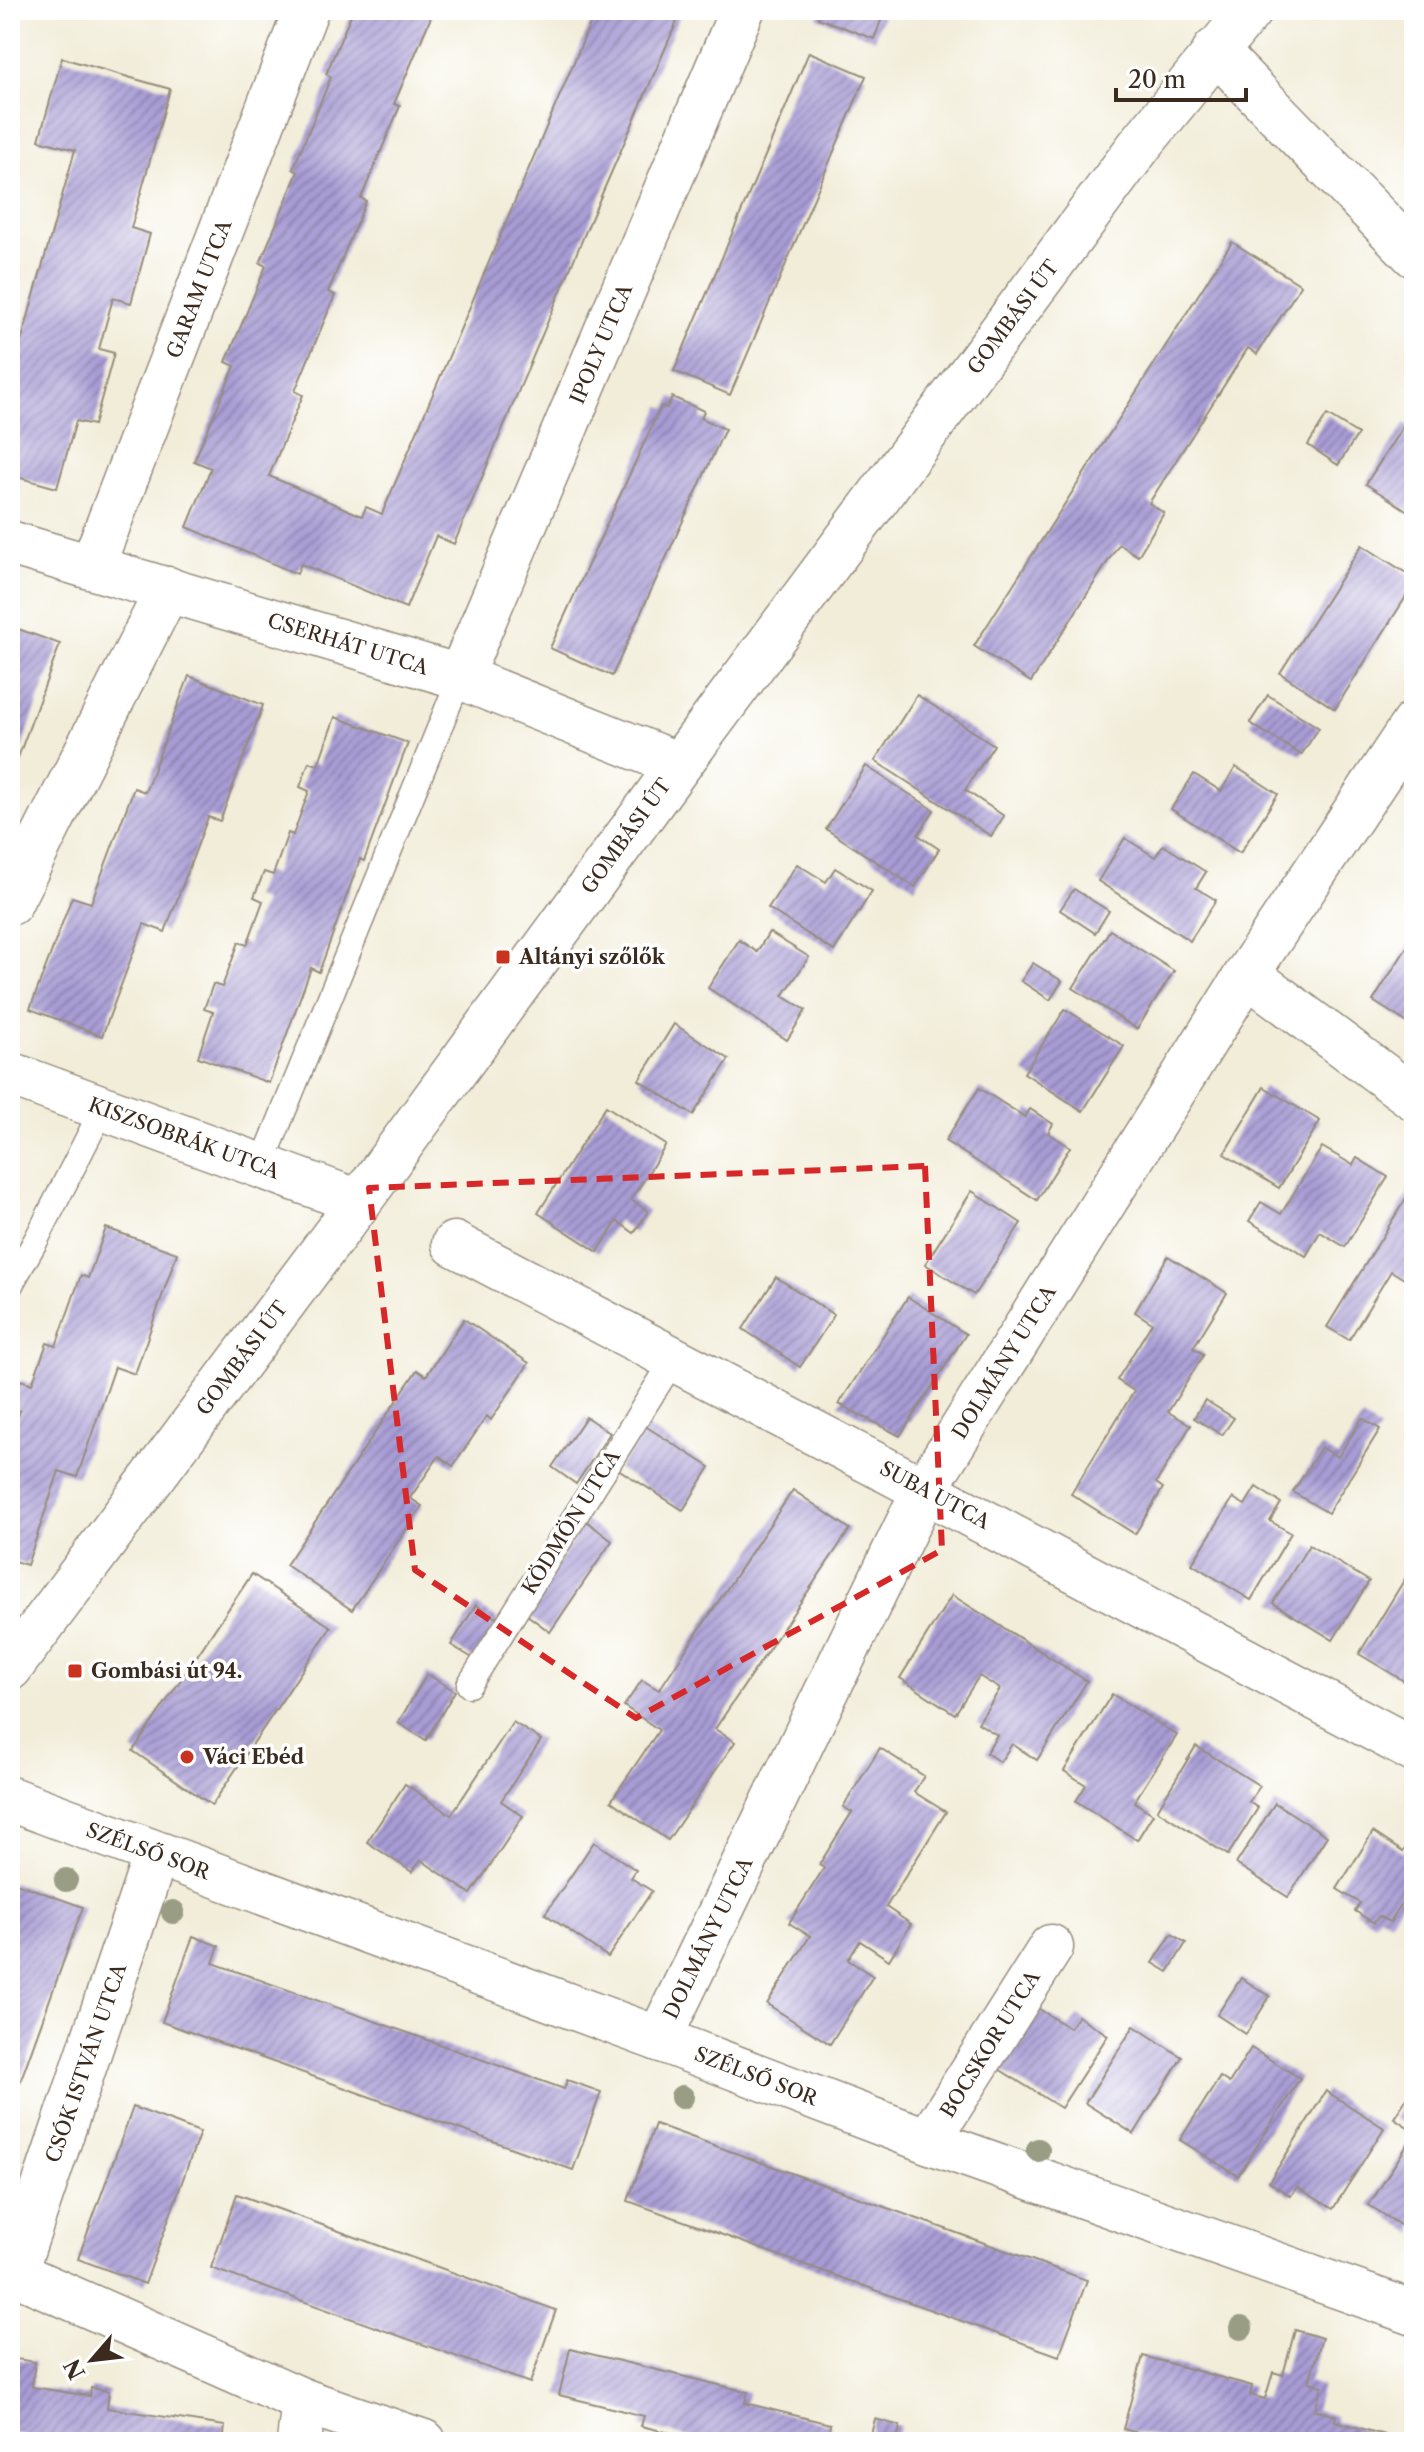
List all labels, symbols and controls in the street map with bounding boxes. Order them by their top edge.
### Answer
scale bar [1116,52,1246,102]
text: 20 m [1128,65,1186,94]
street label: GARAM UTCA [162,215,237,362]
street label: GOMBÁSI ÚT [962,255,1064,379]
street label: IPOLY UTCA [565,279,638,408]
street label: CSERHÁT UTCA [265,607,433,680]
street label: GOMBÁSI ÚT [575,773,676,898]
place label: Altányi szőlők [518,945,666,969]
marker: Altányi szőlők [494,948,512,966]
street label: KISZSOBRÁK UTCA [85,1091,284,1184]
street label: DOLMÁNY UTCA [946,1279,1062,1443]
street label: GOMBÁSI ÚT [191,1296,293,1420]
street label: KÖDMÖN UTCA [516,1444,626,1599]
street label: SUBA UTCA [876,1456,995,1535]
place label: Gombási út 94. [91,1659,242,1683]
marker: Gombási út 94. [66,1662,84,1680]
place label: Váci Ebéd [202,1745,305,1769]
marker: Váci Ebéd [178,1748,196,1766]
street label: SZÉLSŐ SOR [83,1817,215,1885]
street label: DOLMÁNY UTCA [658,1852,758,2023]
street label: CSÓK ISTVÁN UTCA [40,1959,132,2166]
street label: BOCSKOR UTCA [935,1965,1045,2122]
street label: SZÉLSŐ SOR [691,2041,822,2111]
north arrow [52,2320,132,2400]
text: N [58,2354,91,2384]

